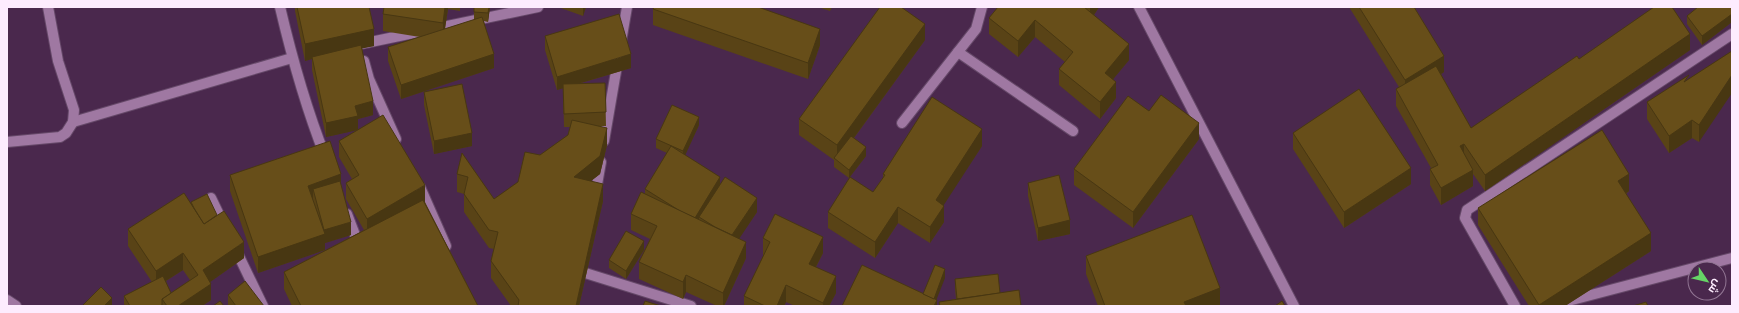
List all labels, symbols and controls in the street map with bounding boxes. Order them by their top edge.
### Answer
north arrow [1687,261,1727,301]
text: ش [1705,276,1725,297]

